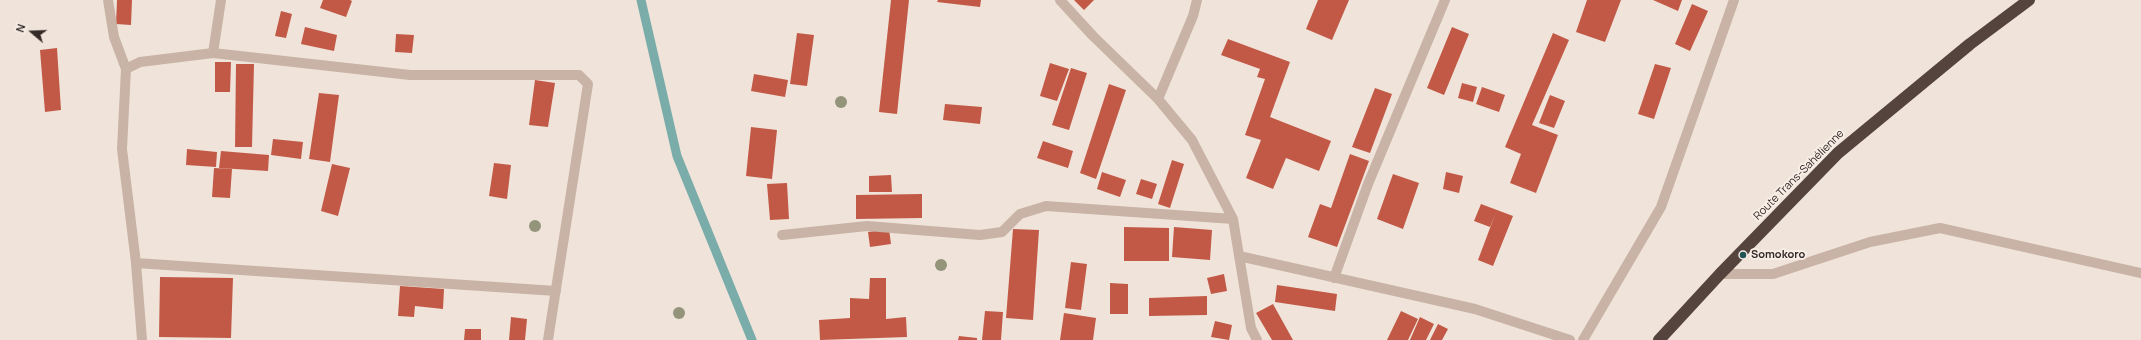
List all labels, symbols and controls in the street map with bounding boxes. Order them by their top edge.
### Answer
north arrow [12,12,52,52]
text: N [12,22,29,34]
street label: Route Trans-Sahélienne [1751,127,1847,223]
place label: Somokoro [1751,248,1805,262]
marker: Somokoro [1738,250,1748,260]

